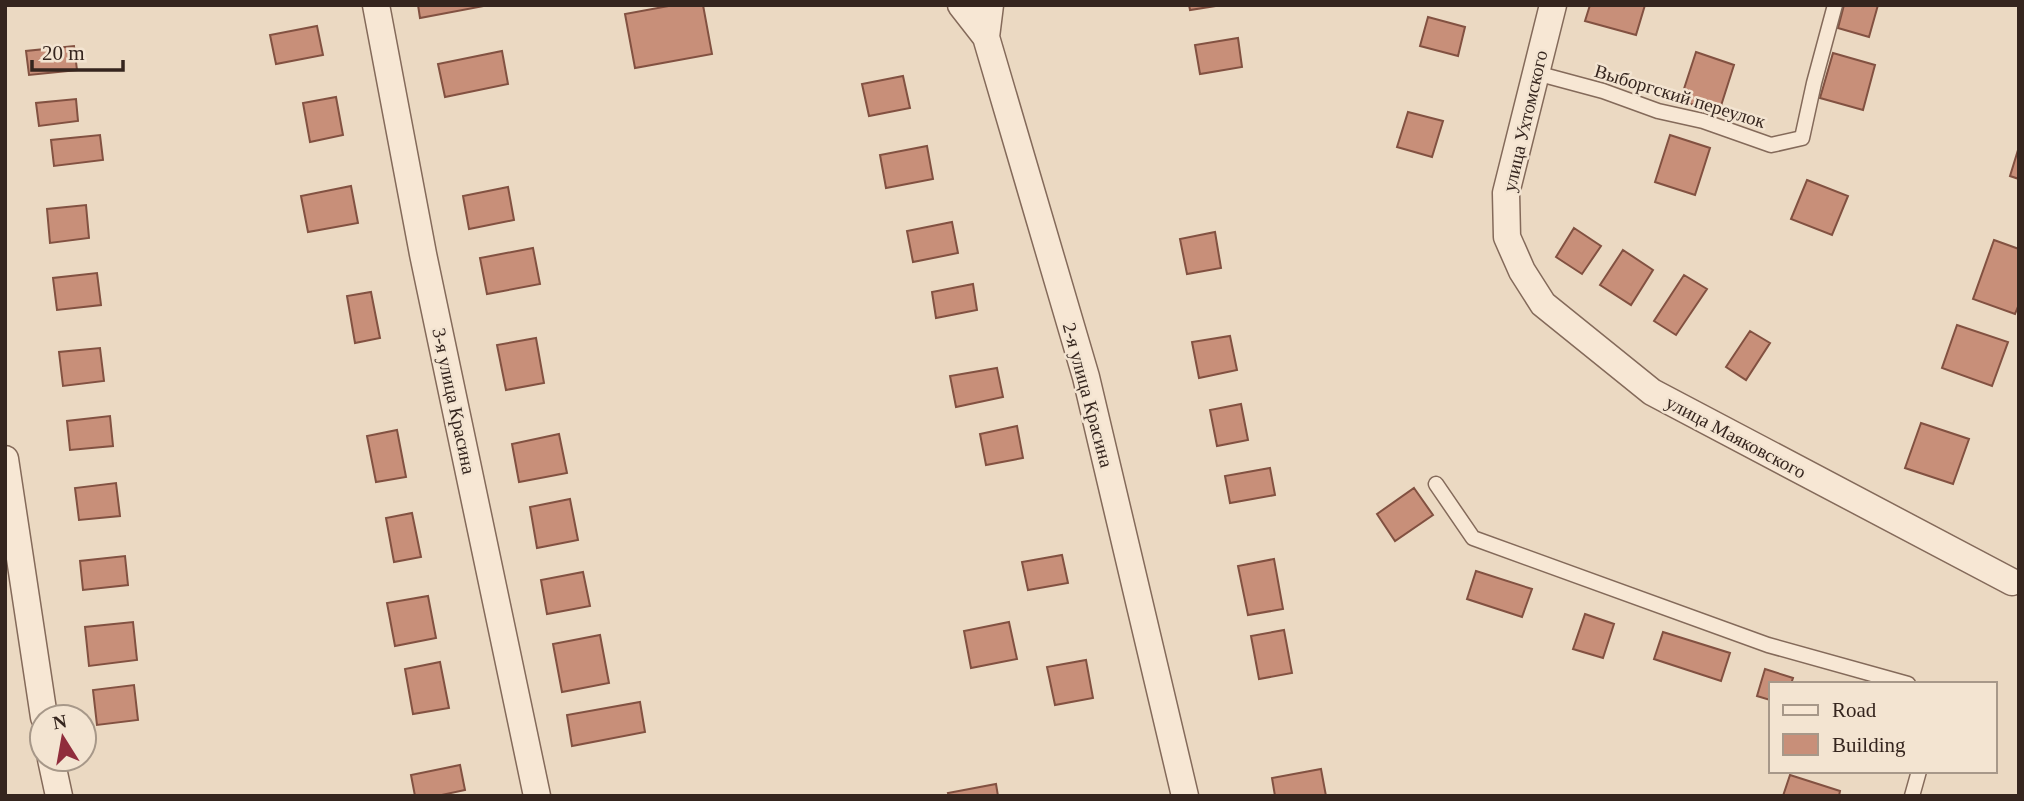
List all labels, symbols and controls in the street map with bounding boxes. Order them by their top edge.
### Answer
scale bar [32,28,122,72]
text: 20 m [42,41,85,65]
street label: улица Ухтомского [1499,48,1551,194]
street label: Выборгский переулок [1592,60,1769,132]
street label: 2-я улица Красина [1059,320,1118,470]
street label: 3-я улица Красина [428,326,480,477]
street label: улица Маяковского [1662,391,1810,483]
legend [1769,682,1996,773]
text: Road [1832,698,1877,722]
north arrow [28,703,98,773]
text: N [51,710,69,733]
text: Building [1832,733,1906,757]

